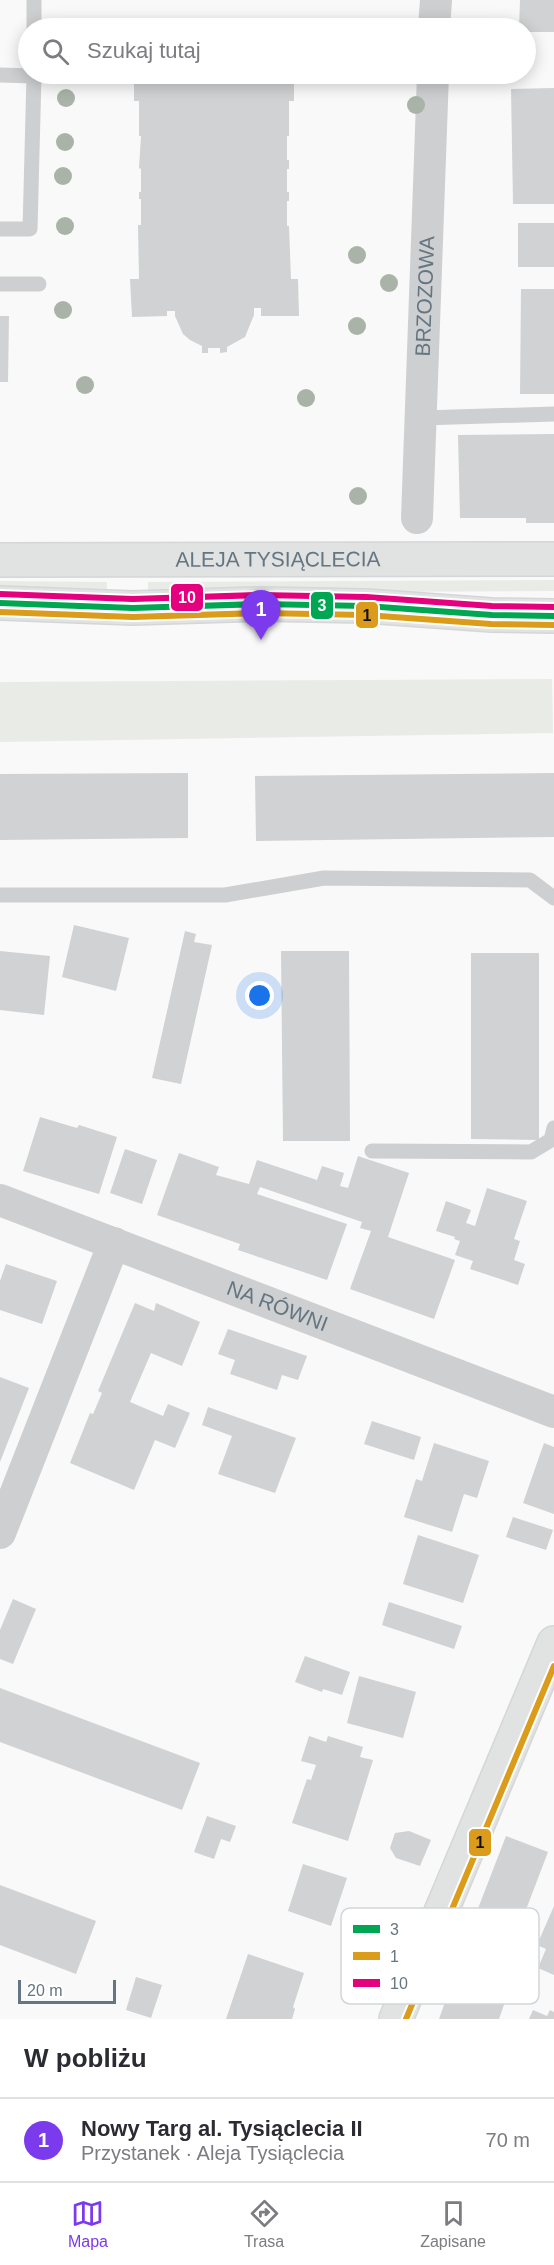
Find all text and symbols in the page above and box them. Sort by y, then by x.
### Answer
search box [18,18,536,84]
icon: search [39,35,72,68]
text: Szukaj tutaj [87,38,201,63]
street label: BRZOZOWA [411,235,438,357]
street label: ALEJA TYSIĄCLECIA [175,547,381,571]
line badge: 10 [170,583,204,612]
text: 10 [178,589,196,606]
pin: 1 [242,590,280,640]
line badge: 3 [310,591,334,620]
text: 3 [318,597,327,614]
line badge: 1 [355,601,379,629]
text: 1 [363,607,372,624]
your location [245,981,274,1010]
street label: NA RÓWNI [224,1276,331,1335]
line badge: 1 [468,1828,492,1857]
text: 1 [476,1834,485,1851]
legend [341,1908,539,2004]
text: 3 [390,1921,399,1938]
text: 1 [390,1948,399,1965]
text: 10 [390,1975,408,1992]
scale bar [18,1977,116,2004]
text: 20 m [27,1982,63,1999]
text: W pobliżu [24,2043,147,2073]
text: Nowy Targ al. Tysiąclecia II [81,2116,363,2141]
text: 1 [38,2129,49,2151]
text: 70 m [486,2129,530,2151]
text: Przystanek · Aleja Tysiąclecia [81,2142,344,2164]
tab: Mapa [68,2197,108,2251]
tab: Trasa [244,2197,284,2251]
tab: Zapisane [420,2197,486,2251]

